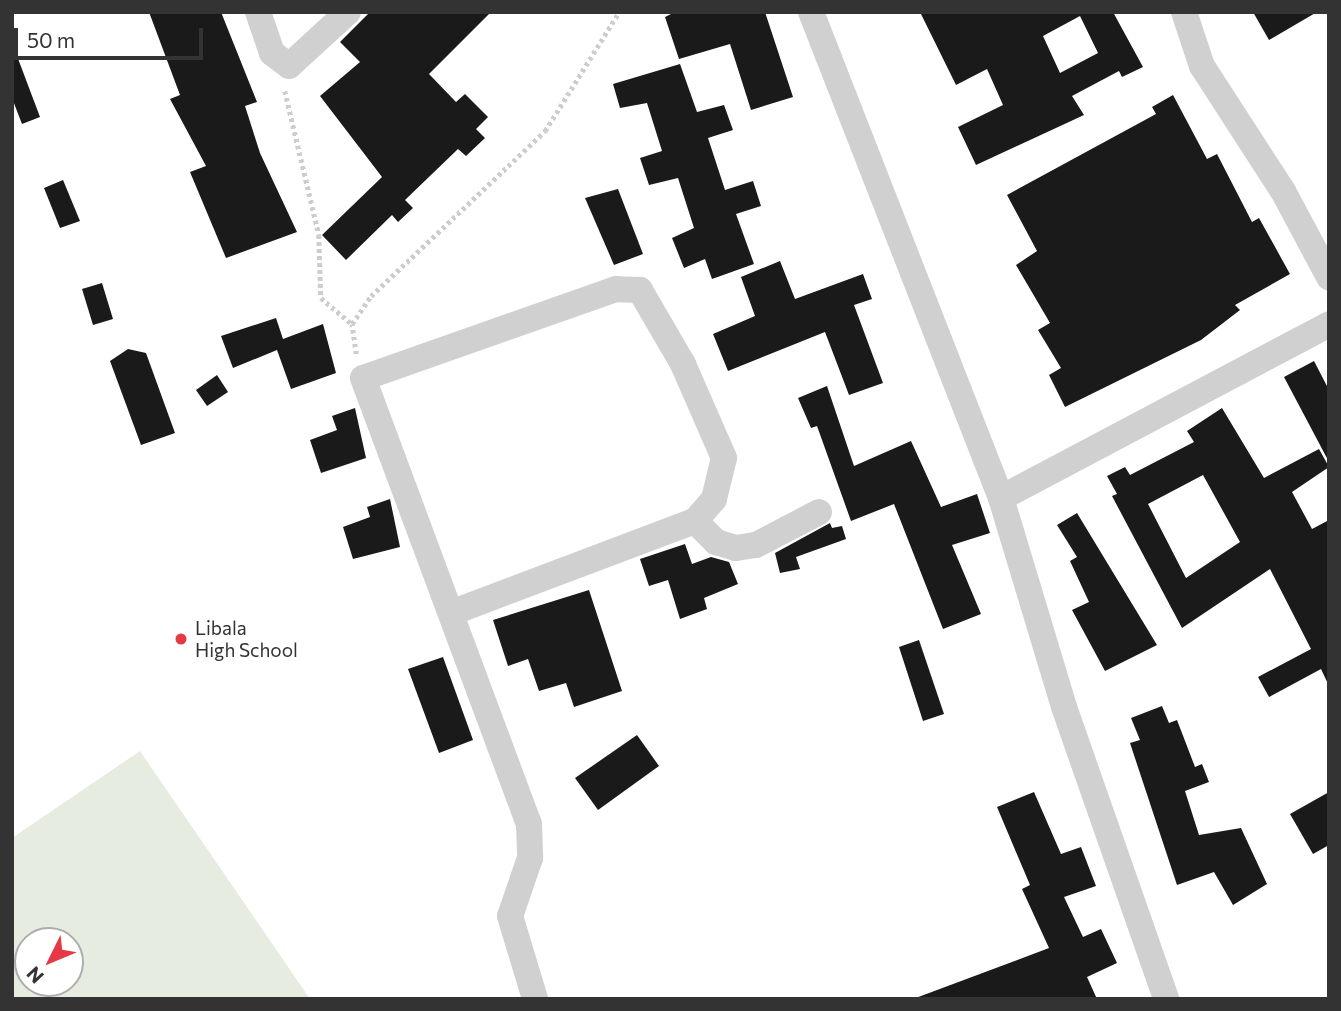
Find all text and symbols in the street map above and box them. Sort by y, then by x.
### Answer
scale bar [18,14,206,58]
text: 50 m [27,27,75,52]
place label: Libala High School [195,617,298,661]
marker: Libala High School [173,631,189,647]
north arrow [14,927,84,997]
text: N [21,962,48,988]

